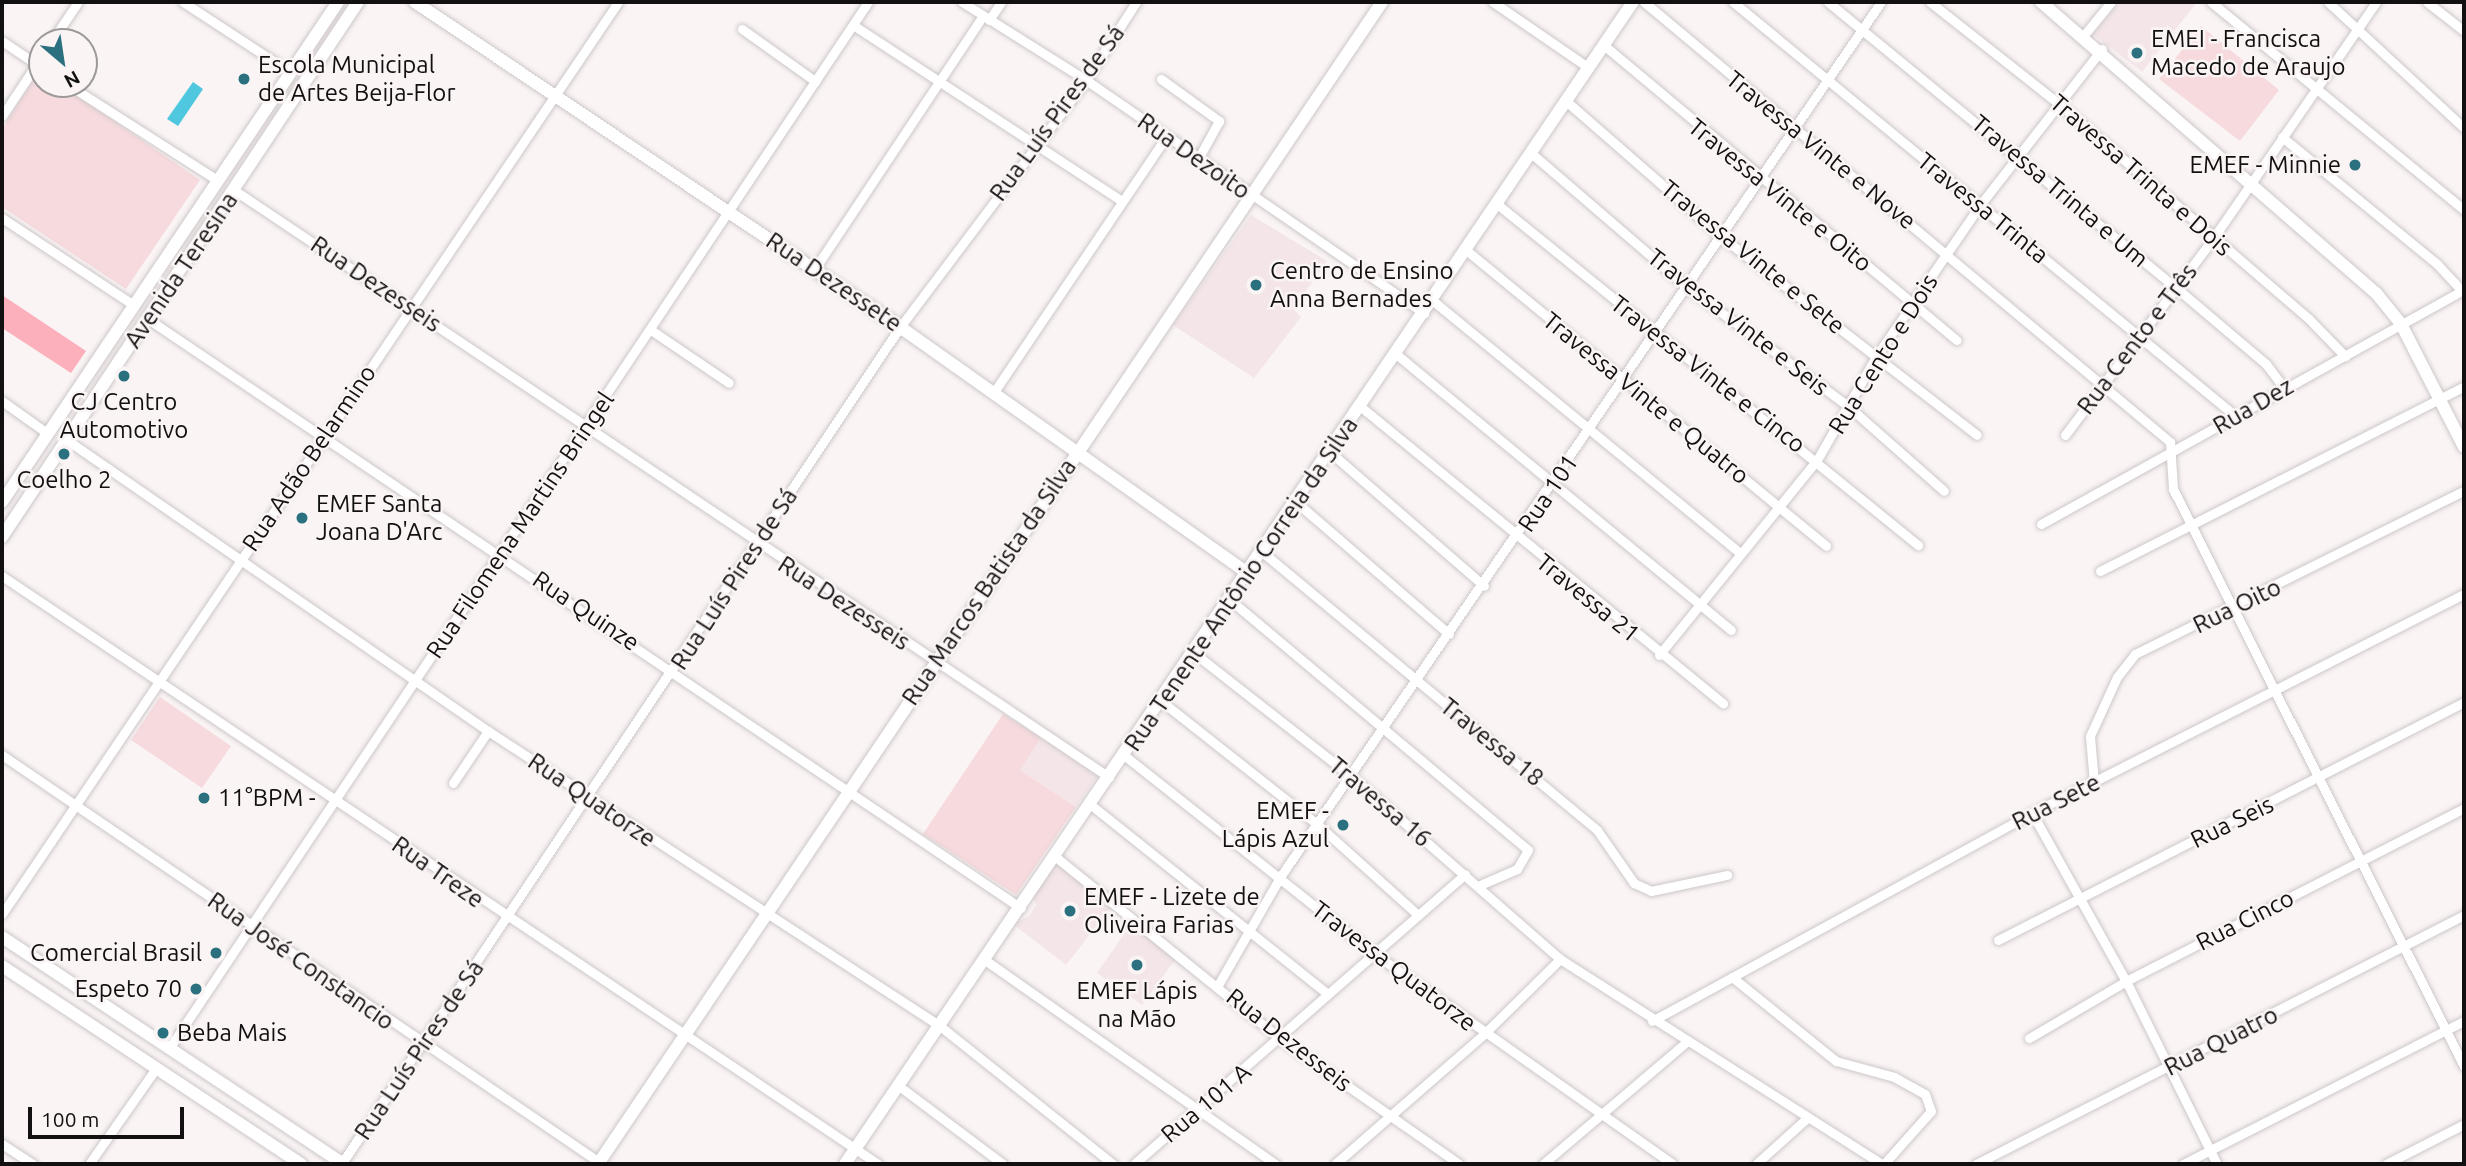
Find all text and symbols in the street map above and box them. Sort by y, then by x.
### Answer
street label: Rua Luís Pires de Sá [984,19,1130,207]
place label: EMEI - Francisca Macedo de Araujo [2151,25,2345,81]
north arrow [28,28,98,98]
marker: EMEI - Francisca Macedo de Araujo [2129,45,2145,61]
place label: Escola Municipal de Artes Beija-Flor [258,51,455,107]
street label: Travessa Vinte e Nove [1720,65,1922,235]
text: N [61,67,84,93]
marker: Escola Municipal de Artes Beija-Flor [236,71,252,87]
street label: Travessa Trinta e Dois [2044,88,2238,262]
street label: Rua Dezoito [1132,107,1256,205]
street label: Travessa Trinta e Um [1966,109,2154,273]
street label: Travessa Vinte e Oito [1682,112,1878,278]
street label: Travessa Trinta [1912,146,2054,270]
place label: EMEF - Minnie [2189,151,2341,179]
marker: EMEF - Minnie [2347,157,2363,173]
street label: Travessa Vinte e Sete [1655,174,1851,340]
street label: Avenida Teresina [118,187,244,353]
street label: Rua Dezessete [761,226,907,338]
street label: Rua Dezesseis [305,230,447,338]
street label: Travessa Vinte e Seis [1642,242,1834,402]
place label: Centro de Ensino Anna Bernades [1270,257,1454,313]
street label: Rua Cento e Três [2071,258,2203,420]
street label: Rua Cento e Dois [1822,269,1944,439]
marker: Centro de Ensino Anna Bernades [1248,277,1264,293]
street label: Travessa Vinte e Cinco [1605,289,1811,459]
street label: Travessa Vinte e Quatro [1537,306,1755,490]
street label: Rua Adão Belarmino [236,359,382,557]
marker: CJ Centro Automotivo [116,368,132,384]
street label: Rua Dez [2208,372,2298,440]
street label: Rua Filomena Martins Bringel [420,386,620,664]
place label: CJ Centro Automotivo [60,388,188,444]
street label: Rua Tenente Antônio Correia da Silva [1118,411,1364,757]
marker: Coelho 2 [56,446,72,462]
street label: Rua 101 [1512,449,1584,537]
street label: Rua Marcos Batista da Silva [896,453,1082,711]
place label: Coelho 2 [16,466,112,494]
street label: Rua Luís Pires de Sá [665,483,803,675]
place label: EMEF Santa Joana D'Arc [316,490,442,546]
marker: EMEF Santa Joana D'Arc [294,510,310,526]
street label: Travessa 21 [1531,548,1645,648]
street label: Rua Dezesseis [773,550,915,656]
street label: Rua Quinze [527,565,645,657]
street label: Rua Oito [2188,572,2286,640]
street label: Travessa 18 [1435,692,1549,792]
street label: Rua Quatorze [523,747,661,853]
street label: Travessa 16 [1323,751,1437,853]
street label: Rua Sete [2007,768,2105,836]
place label: 11°BPM - [218,784,316,812]
marker: 11°BPM - [196,790,212,806]
street label: Rua Seis [2186,790,2278,854]
place label: EMEF - Lápis Azul [1222,797,1329,853]
marker: EMEF - Lápis Azul [1335,817,1351,833]
street label: Rua Treze [387,830,489,914]
place label: EMEF - Lizete de Oliveira Farias [1084,883,1260,939]
street label: Rua Cinco [2191,883,2299,957]
street label: Rua José Constancio [202,886,400,1036]
street label: Travessa Quatorze [1306,895,1482,1037]
marker: EMEF - Lizete de Oliveira Farias [1062,903,1078,919]
place label: Comercial Brasil [30,939,202,967]
marker: Comercial Brasil [208,945,224,961]
street label: Rua Luís Pires de Sá [348,955,490,1145]
marker: EMEF Lápis na Mão [1129,957,1145,973]
place label: Espeto 70 [75,975,182,1003]
place label: EMEF Lápis na Mão [1077,977,1197,1033]
marker: Espeto 70 [188,981,204,997]
street label: Rua Dezesseis [1221,982,1357,1098]
street label: Rua Quatro [2159,1000,2283,1082]
place label: Beba Mais [177,1019,287,1047]
marker: Beba Mais [155,1025,171,1041]
street label: Rua 101 A [1155,1057,1257,1149]
scale bar [32,1092,187,1136]
text: 100 m [41,1107,99,1131]

